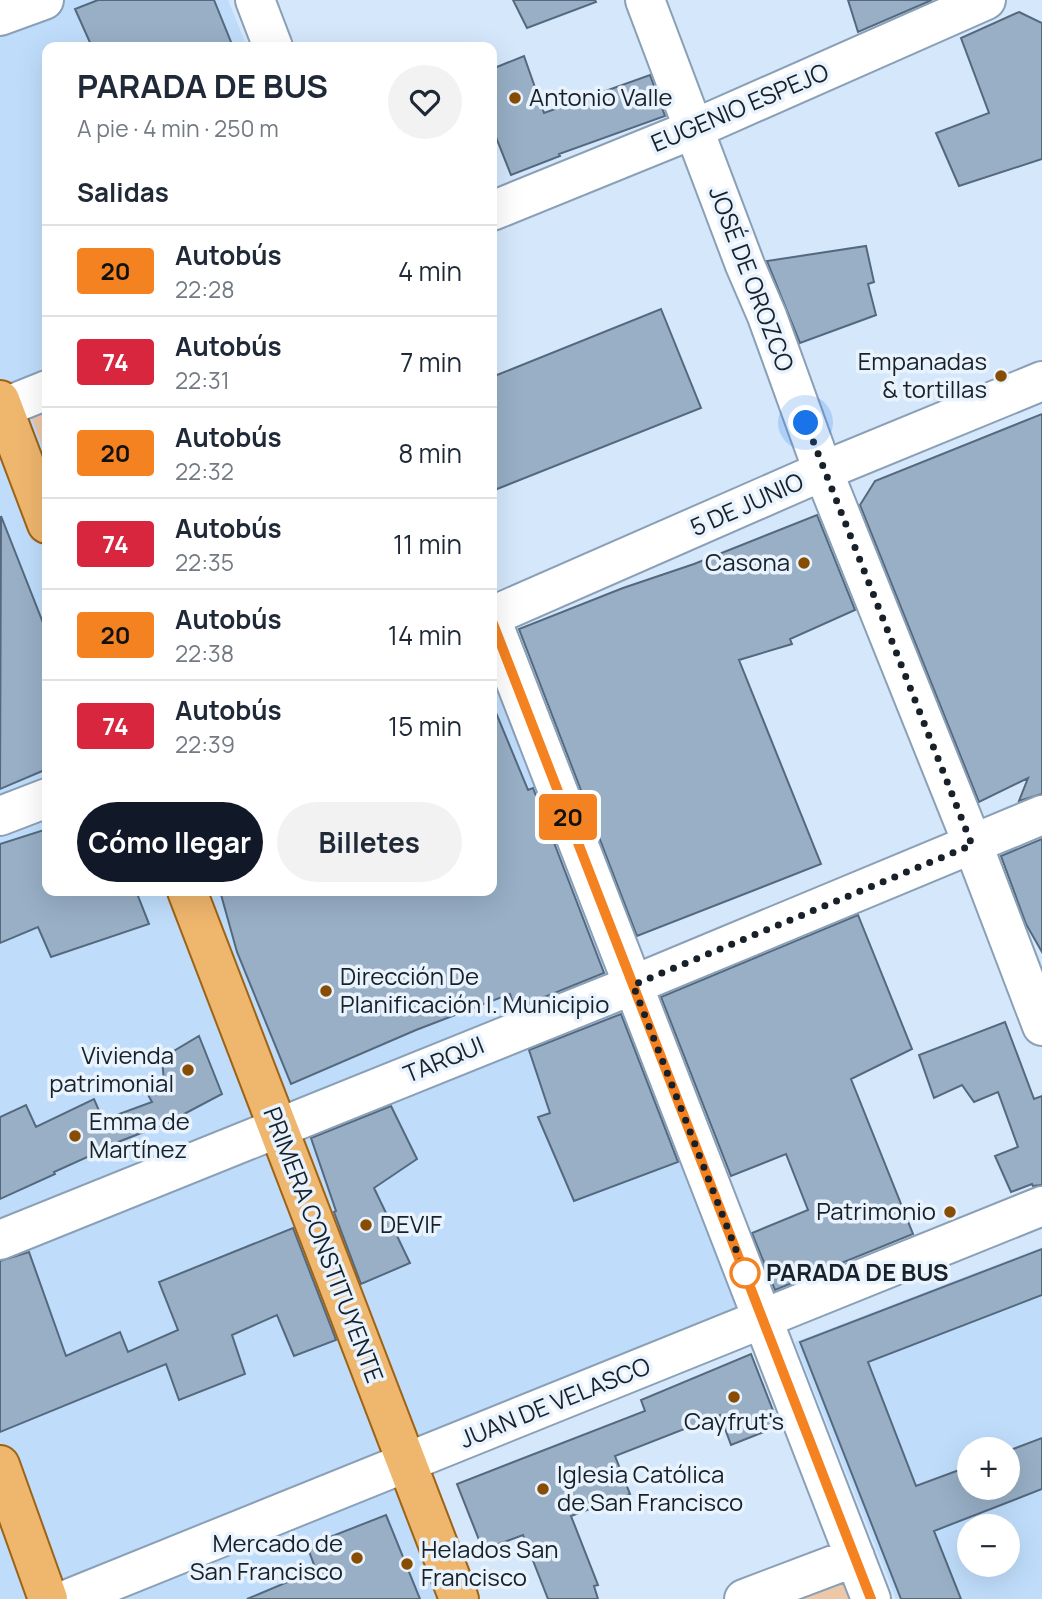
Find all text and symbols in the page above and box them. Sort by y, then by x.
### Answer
street label: EUGENIO ESPEJO [646,54,833,159]
text: PARADA DE BUS [77,63,328,108]
button: heart [388,65,462,139]
place label: Antonio Valle [529,80,673,113]
marker: Antonio Valle [507,90,523,106]
text: A pie · 4 min · 250 m [77,112,279,144]
text: Salidas [77,174,169,210]
street label: JOSÉ DE OROZCO [702,181,803,376]
text: Autobús [175,237,282,273]
text: 4 min [398,253,462,289]
text: 20 [100,254,131,287]
text: 22:28 [175,273,235,305]
text: Autobús [175,328,282,364]
text: 7 min [400,344,462,380]
place label: Empanadas & tortillas [858,344,987,405]
text: 74 [102,345,129,378]
text: 22:31 [175,364,230,396]
marker: Empanadas & tortillas [993,368,1009,384]
your location [788,405,823,440]
text: Autobús [175,419,282,455]
text: 8 min [398,435,462,471]
text: 20 [100,436,131,469]
text: 22:32 [175,455,234,487]
street label: 5 DE JUNIO [685,464,808,543]
text: Autobús [175,510,282,546]
text: 11 min [393,526,462,562]
text: 74 [102,527,129,560]
place label: Casona [705,545,790,578]
text: 22:35 [175,546,234,578]
marker: Casona [796,555,812,571]
text: Autobús [175,601,282,637]
text: 14 min [388,617,462,653]
text: 20 [100,618,131,651]
text: 22:38 [175,637,234,669]
text: Autobús [175,692,282,728]
text: 15 min [388,708,462,744]
text: 74 [102,709,129,742]
text: 22:39 [175,728,235,760]
line badge: 20 [536,794,600,840]
text: 20 [553,800,583,833]
button: Cómo llegar [77,802,263,882]
button: Billetes [277,802,462,882]
place label: Dirección De Planificación I. Municipio [340,959,609,1020]
marker: Dirección De Planificación I. Municipio [318,983,334,999]
street label: TARQUI [398,1028,489,1090]
place label: Vivienda patrimonial [49,1038,174,1099]
marker: Vivienda patrimonial [180,1062,196,1078]
street label: PRIMERA CONSTITUYENTE [257,1102,392,1387]
place label: Emma de Martínez [89,1104,190,1165]
marker: Emma de Martínez [67,1128,83,1144]
place label: Patrimonio [816,1194,936,1227]
marker: Patrimonio [942,1204,958,1220]
place label: DEVIF [380,1207,442,1240]
marker: DEVIF [358,1217,374,1233]
place label: PARADA DE BUS [766,1255,949,1288]
marker: PARADA DE BUS [730,1258,760,1288]
street label: JUAN DE VELASCO [454,1348,655,1455]
marker: Cayfrut's [726,1389,742,1405]
place label: Cayfrut's [684,1404,784,1437]
map controls [957,1437,1020,1577]
button: + [957,1437,1020,1500]
place label: Iglesia Católica de San Francisco [557,1457,743,1518]
marker: Iglesia Católica de San Francisco [535,1481,551,1497]
button: − [957,1514,1020,1577]
place label: Mercado de San Francisco [190,1526,343,1587]
place label: Helados San Francisco [421,1532,558,1593]
marker: Mercado de San Francisco [349,1550,365,1566]
marker: Helados San Francisco [399,1556,415,1572]

